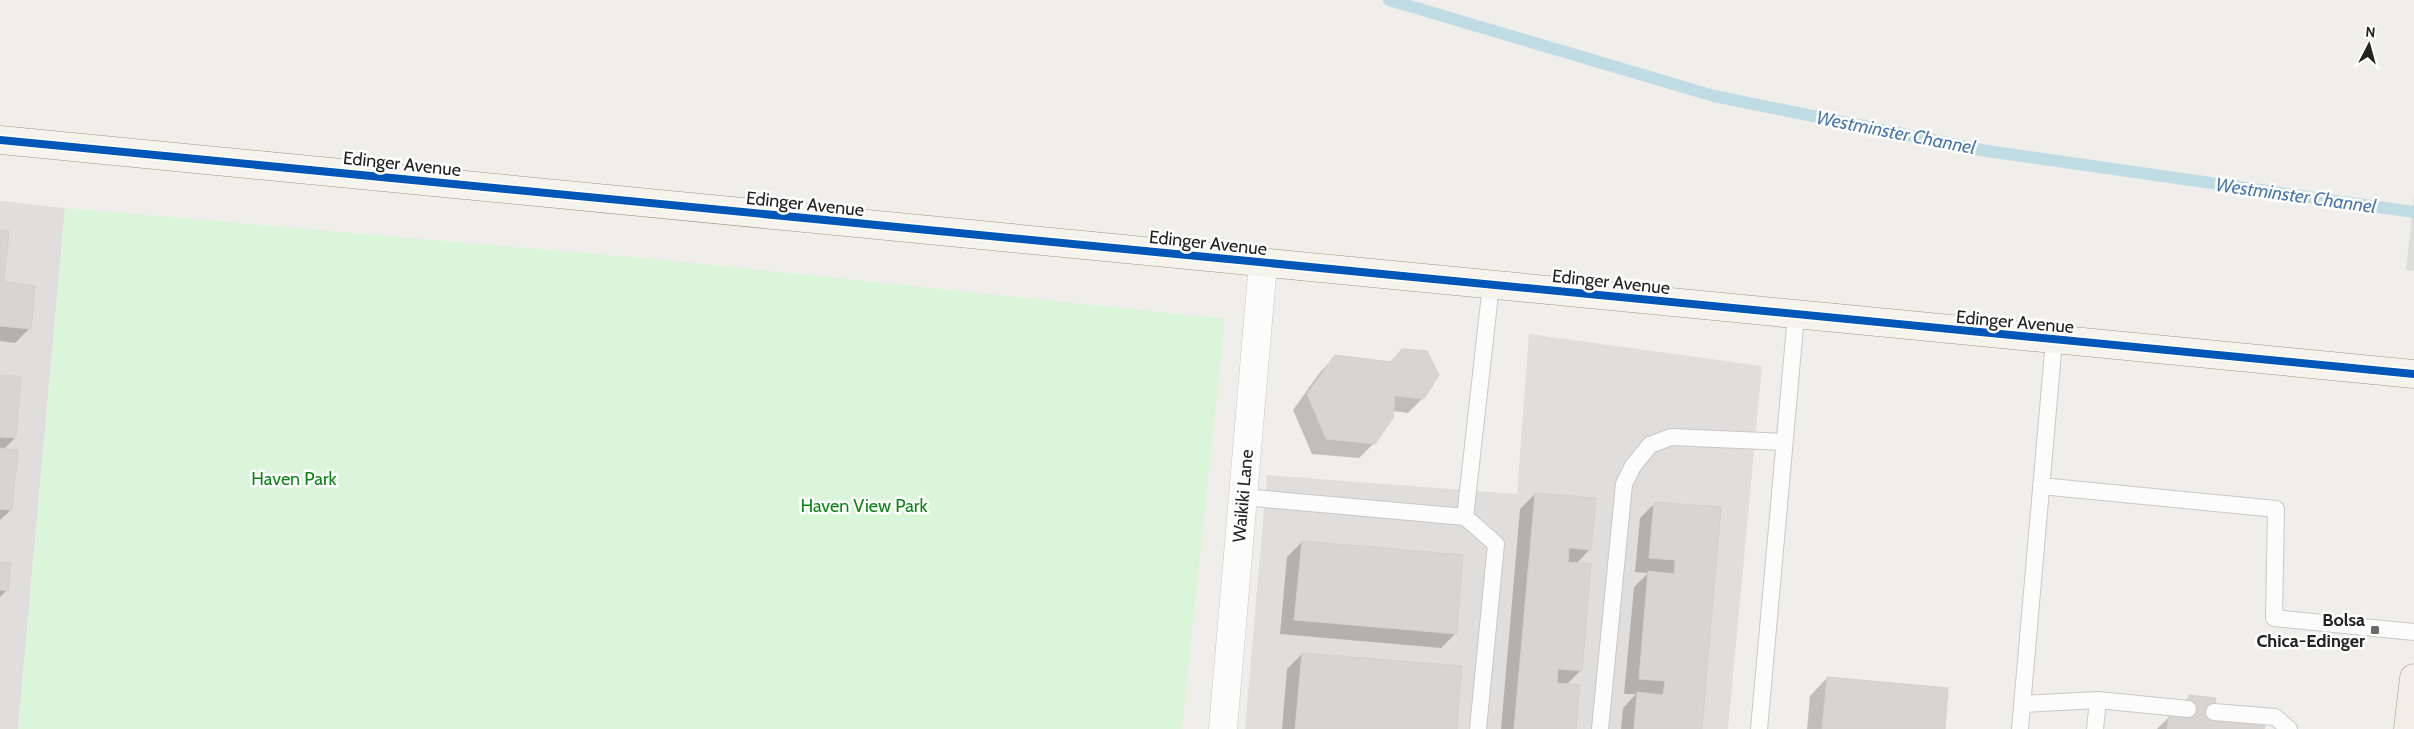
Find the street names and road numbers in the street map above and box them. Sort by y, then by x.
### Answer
street label: Edinger Avenue [342,147,462,181]
street label: Edinger Avenue [745,187,865,221]
street label: Edinger Avenue [1148,226,1268,260]
street label: Edinger Avenue [1551,265,1671,299]
street label: Edinger Avenue [1955,306,2075,338]
street label: Waikiki Lane [1228,448,1258,544]

